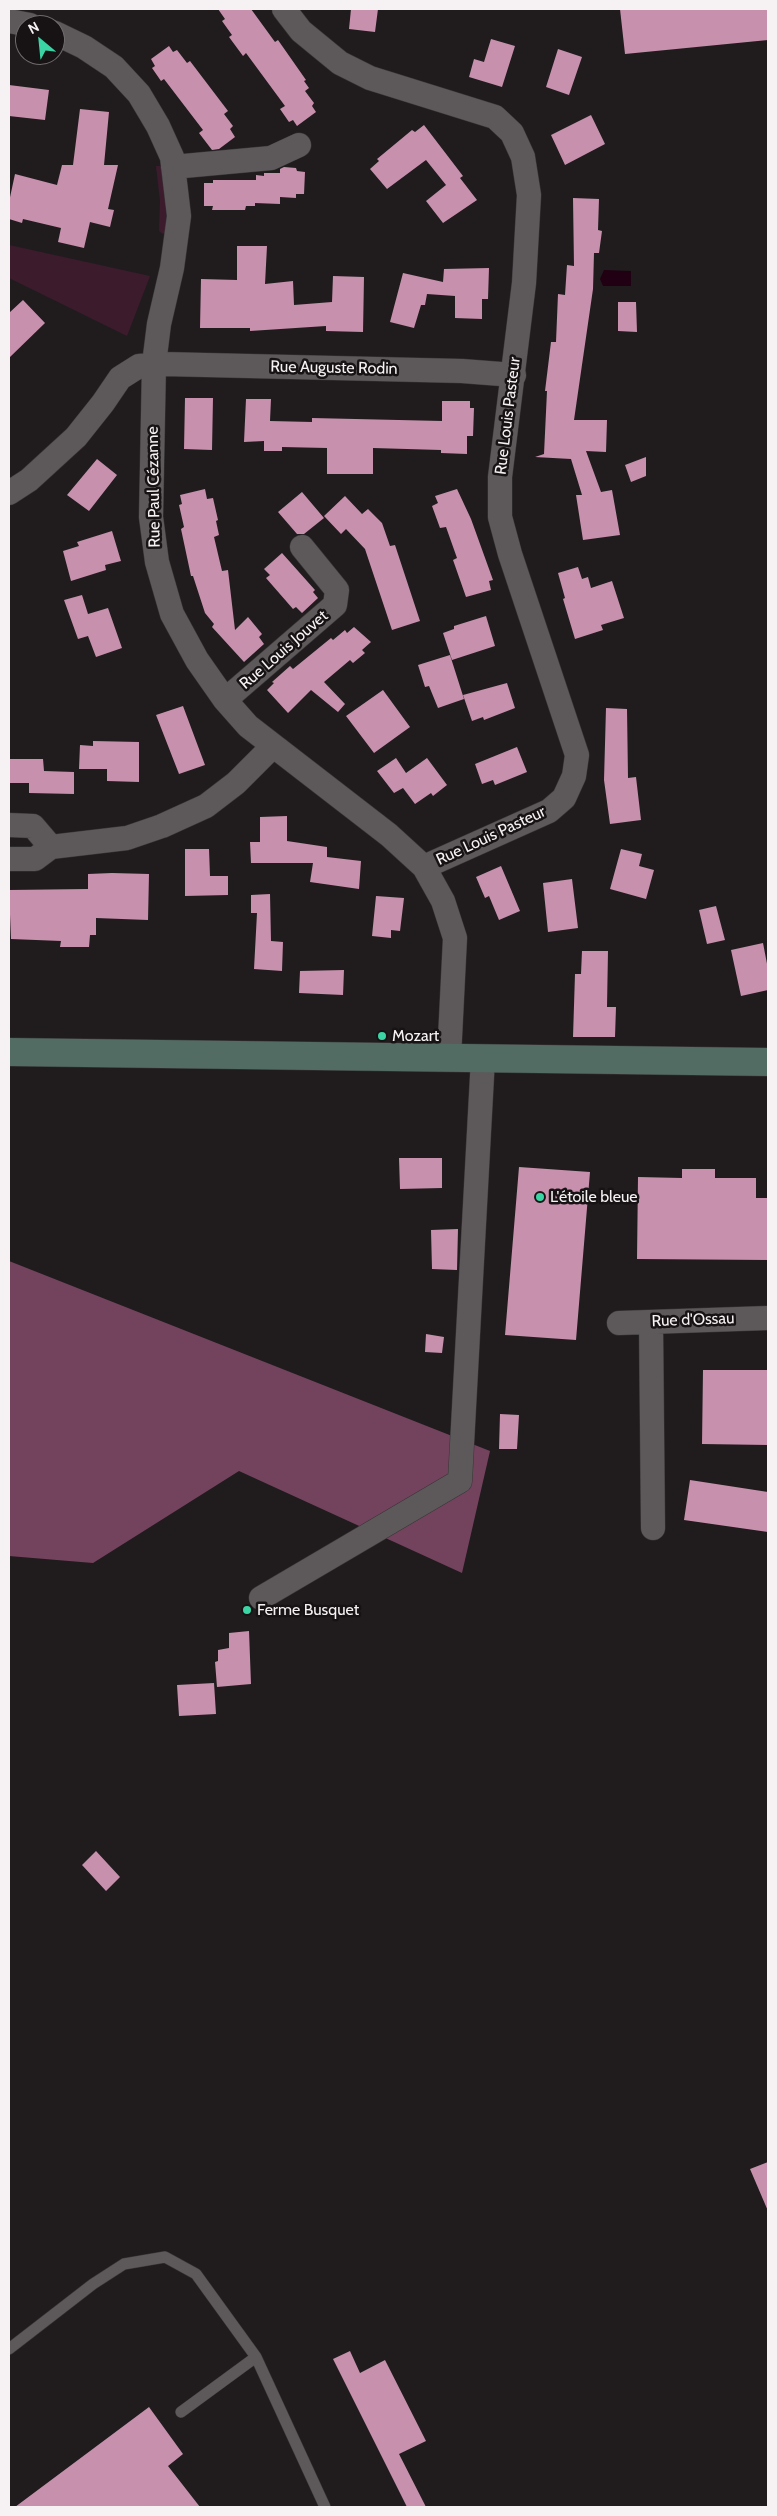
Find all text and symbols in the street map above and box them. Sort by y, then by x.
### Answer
north arrow [15,15,65,65]
text: N [25,17,42,38]
street label: Rue Louis Pasteur [491,356,525,476]
street label: Rue Auguste Rodin [270,357,398,379]
street label: Rue Paul Cézanne [143,426,165,548]
street label: Rue Louis Jouvet [236,606,332,694]
street label: Rue Louis Pasteur [433,802,549,870]
place label: Mozart [392,1026,439,1046]
marker: Mozart [376,1030,388,1042]
place label: L'étoile bleue [550,1187,638,1207]
marker: L'étoile bleue [534,1191,546,1203]
street label: Rue d'Ossau [651,1309,735,1331]
place label: Ferme Busquet [257,1600,359,1620]
marker: Ferme Busquet [241,1604,253,1616]

